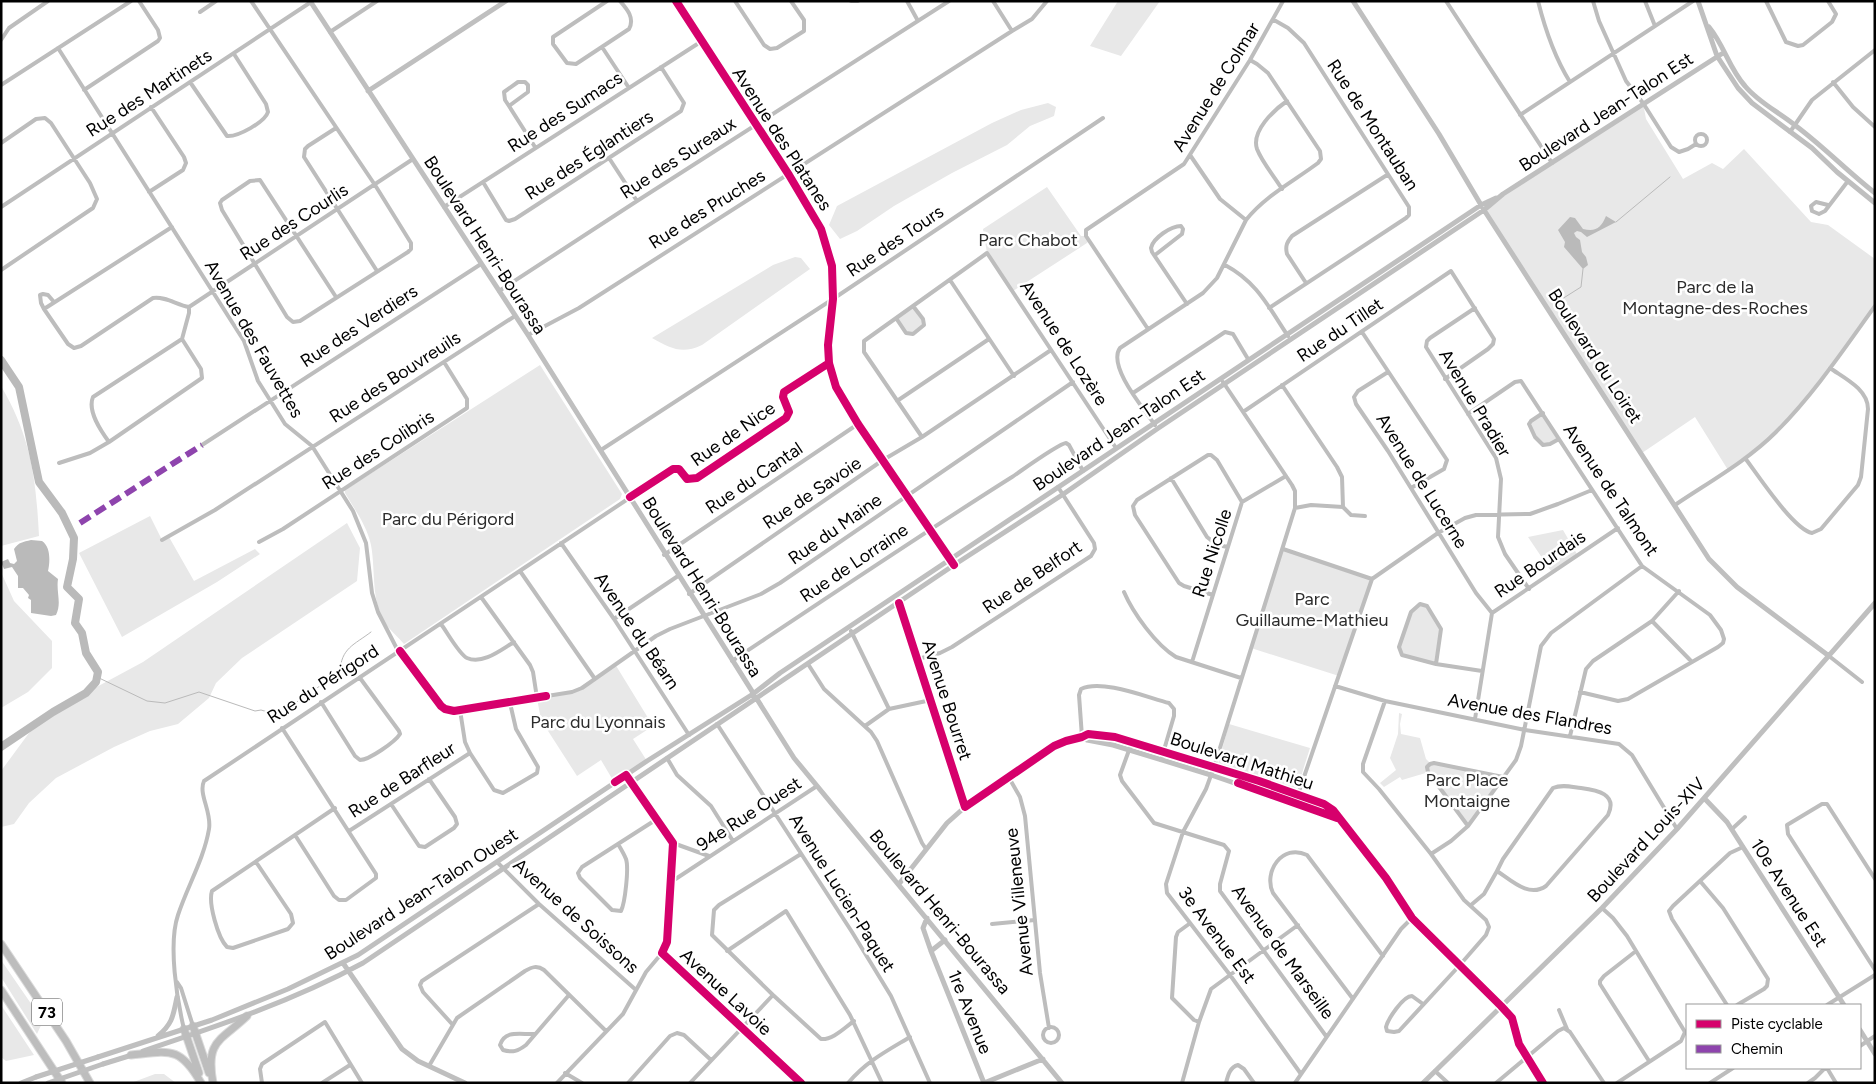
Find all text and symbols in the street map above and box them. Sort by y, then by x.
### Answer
street label: Avenue de Colmar [1167,18,1265,156]
street label: Rue des Martinets [82,44,216,142]
street label: Boulevard Jean-Talon Est [1515,47,1697,177]
street label: Rue de Montauban [1322,55,1424,195]
street label: Avenue des Platanes [727,63,837,215]
street label: Rue des Sumacs [503,67,627,157]
street label: Rue des Églantiers [521,105,657,205]
street label: Rue des Sureaux [616,112,740,204]
street label: Boulevard Henri-Bourassa [419,152,551,338]
street label: Rue des Pruches [645,164,769,254]
street label: Rue des Courlis [236,179,352,265]
street label: Rue des Tours [842,200,948,282]
park label: Parc Chabot [978,229,1078,251]
street label: Avenue des Fauvettes [200,256,308,422]
street label: Avenue de Lozère [1015,276,1113,410]
park label: Parc de la Montagne-des-Roches [1622,276,1808,319]
street label: Rue des Verdiers [296,280,422,372]
street label: Boulevard du Loiret [1543,285,1647,428]
street label: Rue du Tillet [1293,293,1387,367]
street label: Rue des Bouvreuils [325,326,465,428]
street label: Avenue Pradier [1434,345,1516,461]
street label: Boulevard Jean-Talon Est [1029,364,1209,496]
street label: Rue de Nice [687,397,780,471]
street label: Rue des Colibris [318,405,438,495]
street label: Avenue de Lucerne [1372,409,1473,553]
street label: Avenue de Talmont [1559,420,1663,560]
street label: Rue du Cantal [701,437,807,519]
street label: Rue de Savoie [759,452,866,534]
street label: Rue du Maine [784,489,886,569]
street label: Boulevard Henri-Bourassa [637,493,767,681]
street label: Rue Nicolle [1187,506,1237,600]
park label: Parc du Périgord [382,508,514,530]
street label: Rue de Lorraine [796,519,912,607]
street label: Rue Bourdais [1490,525,1590,603]
street label: Rue de Belfort [978,536,1086,618]
street label: Avenue du Béarn [590,568,684,694]
park label: Parc Guillaume-Mathieu [1236,588,1389,631]
street label: Avenue Bourret [917,637,977,763]
street label: Rue du Périgord [263,640,383,728]
street label: Avenue des Flandres [1446,689,1614,739]
park label: Parc du Lyonnais [530,711,666,733]
street label: Boulevard Mathieu [1167,727,1317,795]
street label: Rue de Barfleur [344,737,460,823]
park label: Parc Place Montaigne [1424,769,1510,812]
street label: 94e Rue Ouest [693,772,806,856]
street label: Boulevard Louis-XIV [1582,773,1710,907]
street label: Avenue Lucien-Paquet [784,810,900,976]
street label: Boulevard Jean-Talon Ouest [320,823,522,965]
street label: Boulevard Henri-Bourassa [865,825,1015,999]
street label: Avenue Villeneuve [1000,827,1038,977]
street label: 10e Avenue Est [1746,835,1832,951]
street label: Avenue de Soissons [509,854,643,978]
street label: Avenue de Marseille [1227,880,1339,1024]
street label: 3e Avenue Est [1174,882,1261,988]
street label: Avenue Lavoie [676,944,777,1040]
street label: 1re Avenue [943,967,997,1057]
road number: 73 [32,999,62,1026]
legend [1686,1004,1861,1069]
text: Piste cyclable [1731,1015,1823,1033]
text: Chemin [1731,1040,1783,1058]

